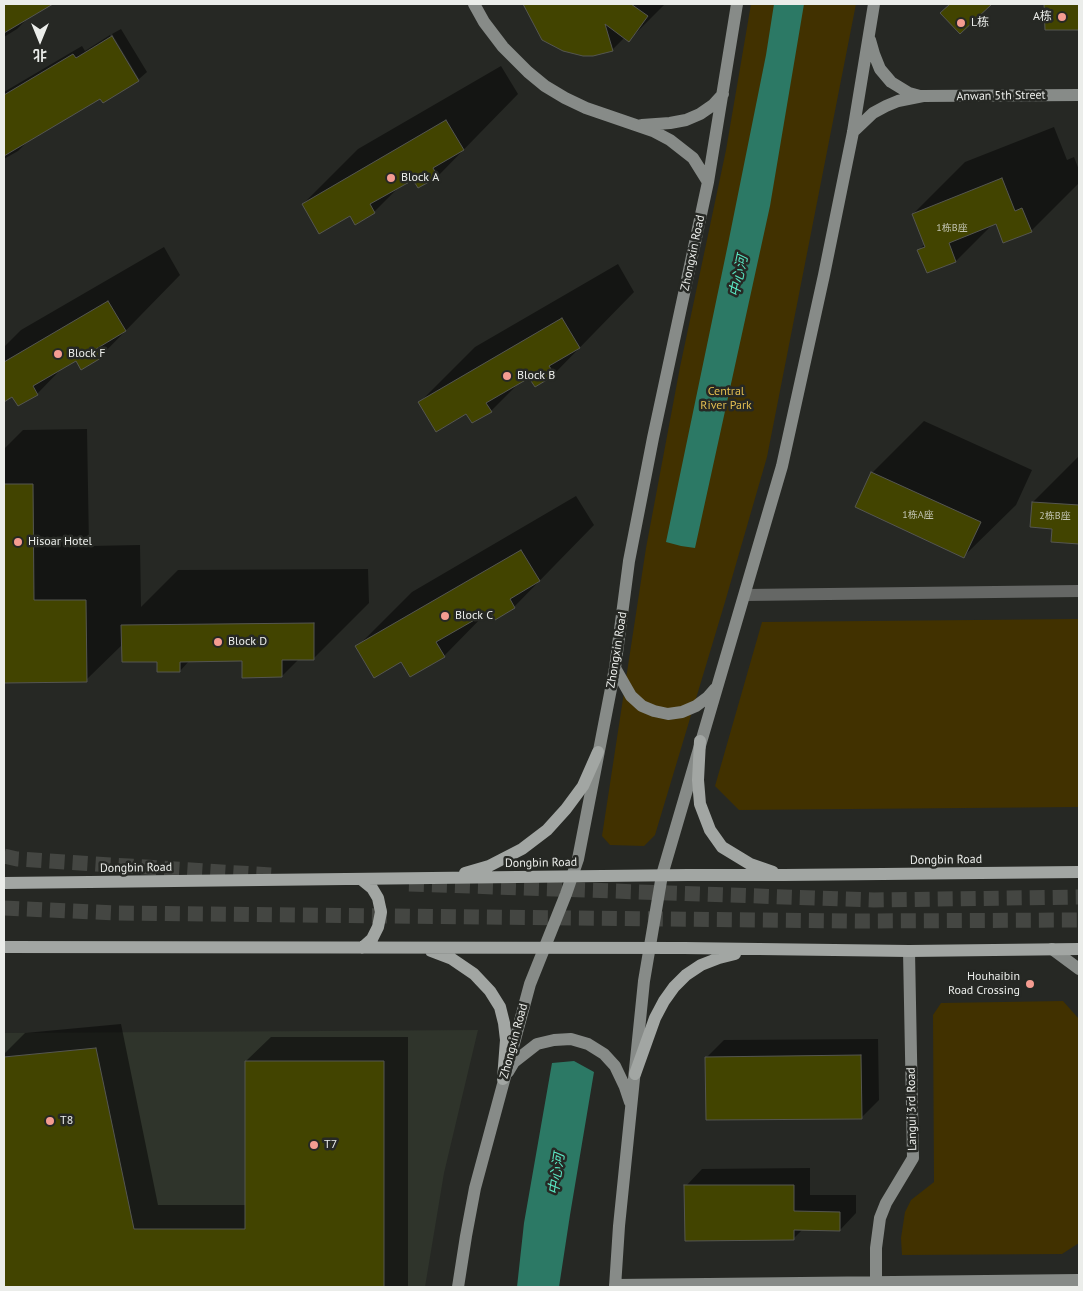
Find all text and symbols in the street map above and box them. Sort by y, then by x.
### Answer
place label: A栋 [1033,10,1052,24]
marker: A栋 [1056,11,1068,23]
north arrow [15,15,65,65]
place label: L栋 [971,16,989,30]
marker: L栋 [955,17,967,29]
text: 北 [33,46,47,64]
street label: Anwan 5th Street [956,88,1046,104]
place label: Block A [401,171,439,185]
marker: Block A [385,172,397,184]
street label: Zhongxin Road [678,214,708,292]
house number: 1栋B座 [936,222,968,234]
water label: 中心河 [726,254,752,298]
place label: Block F [68,347,106,361]
marker: Block F [52,348,64,360]
place label: Block B [517,369,555,383]
marker: Block B [501,370,513,382]
park label: Central River Park [700,385,752,413]
house number: 1栋A座 [902,509,934,521]
house number: 2栋B座 [1039,510,1071,522]
place label: Hisoar Hotel [28,535,92,549]
marker: Hisoar Hotel [12,536,24,548]
place label: Block C [455,609,493,623]
marker: Block C [439,610,451,622]
street label: Zhongxin Road [604,611,630,689]
place label: Block D [228,635,267,649]
marker: Block D [212,636,224,648]
street label: Dongbin Road [910,852,982,868]
street label: Dongbin Road [505,855,577,871]
street label: Dongbin Road [100,860,172,876]
place label: Houhaibin Road Crossing [948,970,1020,998]
marker: Houhaibin Road Crossing [1024,978,1036,990]
street label: Zhongxin Road [497,1002,531,1080]
street label: Langui 3rd Road [904,1067,920,1151]
place label: T8 [60,1114,73,1128]
marker: T8 [44,1115,56,1127]
place label: T7 [324,1138,337,1152]
marker: T7 [308,1139,320,1151]
water label: 中心河 [545,1152,569,1196]

